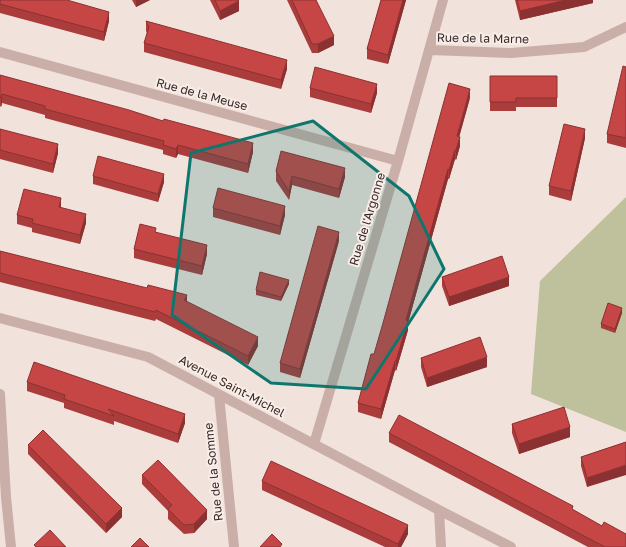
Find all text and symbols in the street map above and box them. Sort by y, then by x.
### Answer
street label: Rue de la Marne [437,30,529,46]
street label: Rue de la Meuse [155,75,249,113]
street label: Rue de l'Argonne [346,171,388,267]
street label: Avenue Saint-Michel [177,352,288,420]
street label: Rue de la Somme [200,422,226,522]

